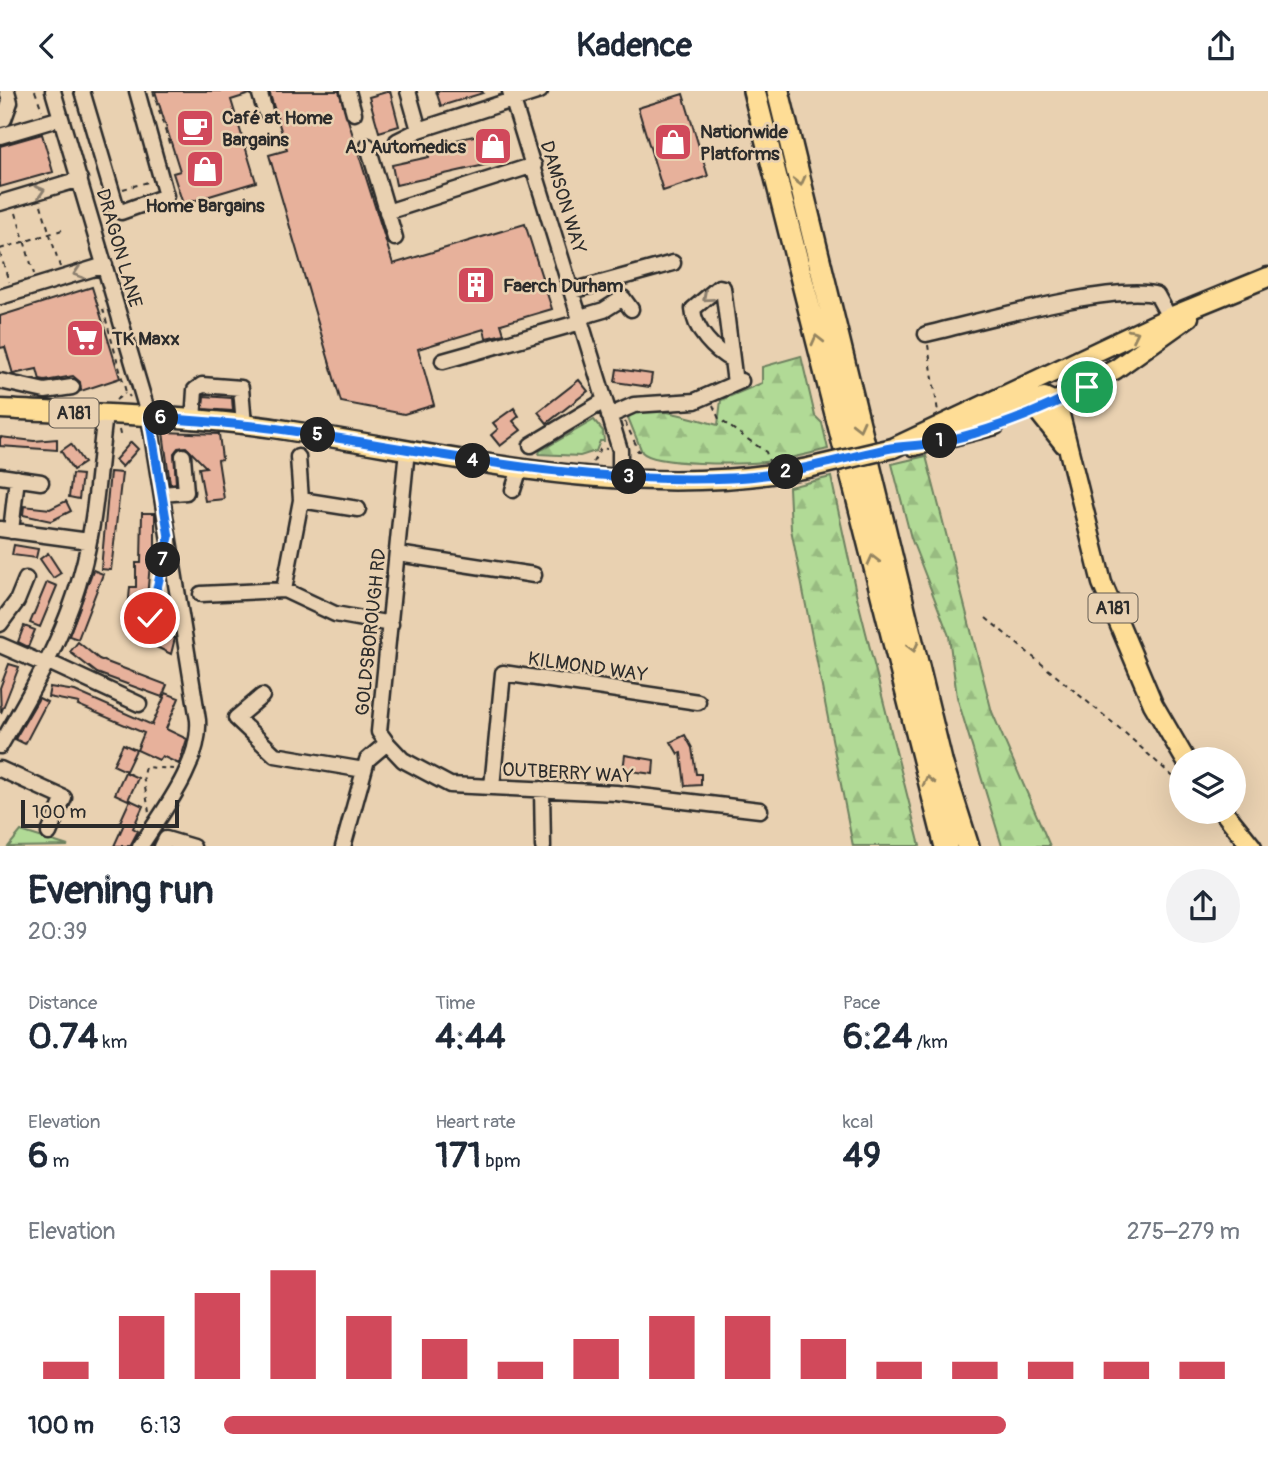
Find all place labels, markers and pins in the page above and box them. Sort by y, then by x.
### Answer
place label: Café at Home Bargains [222,106,333,152]
cafe icon: Café at Home Bargains [174,107,216,149]
place label: Nationwide Platforms [700,120,789,166]
shop icon: Nationwide Platforms [652,121,694,163]
shop icon: AJ Automedics [472,125,514,167]
place label: AJ Automedics [345,135,466,159]
shop icon: Home Bargains [184,148,226,190]
place label: Home Bargains [146,194,265,218]
building icon: Faerch Durham [455,264,497,306]
place label: Faerch Durham [503,274,624,298]
supermarket icon: TK Maxx [64,317,106,359]
place label: TK Maxx [111,327,180,351]
pin [1057,357,1117,417]
pin: 6 [144,401,178,435]
pin: 5 [300,417,336,453]
pin: 1 [922,423,958,459]
pin: 4 [456,443,490,479]
pin: 2 [768,455,804,489]
pin: 3 [612,459,646,495]
pin: 7 [146,543,180,577]
pin [120,588,180,648]

